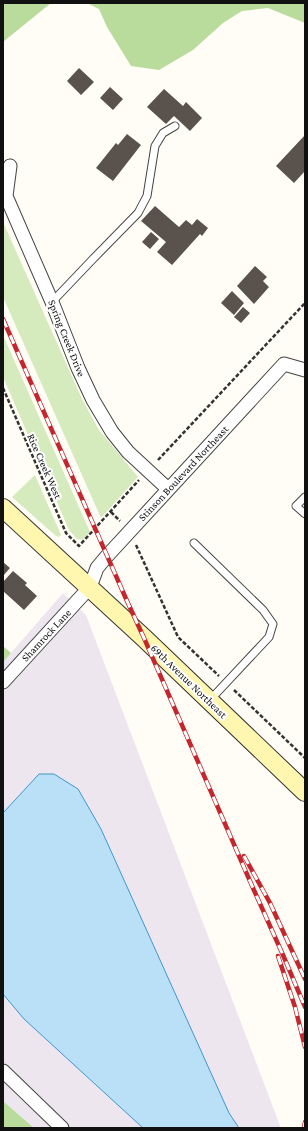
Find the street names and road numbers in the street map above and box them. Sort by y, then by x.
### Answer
street label: Spring Creek Drive [45,298,88,379]
street label: Stinson Boulevard Northeast [136,423,231,523]
street label: Rice Creek West [25,432,65,501]
street label: Shamrock Lane [19,606,73,664]
street label: 69th Avenue Northeast [149,642,230,721]

